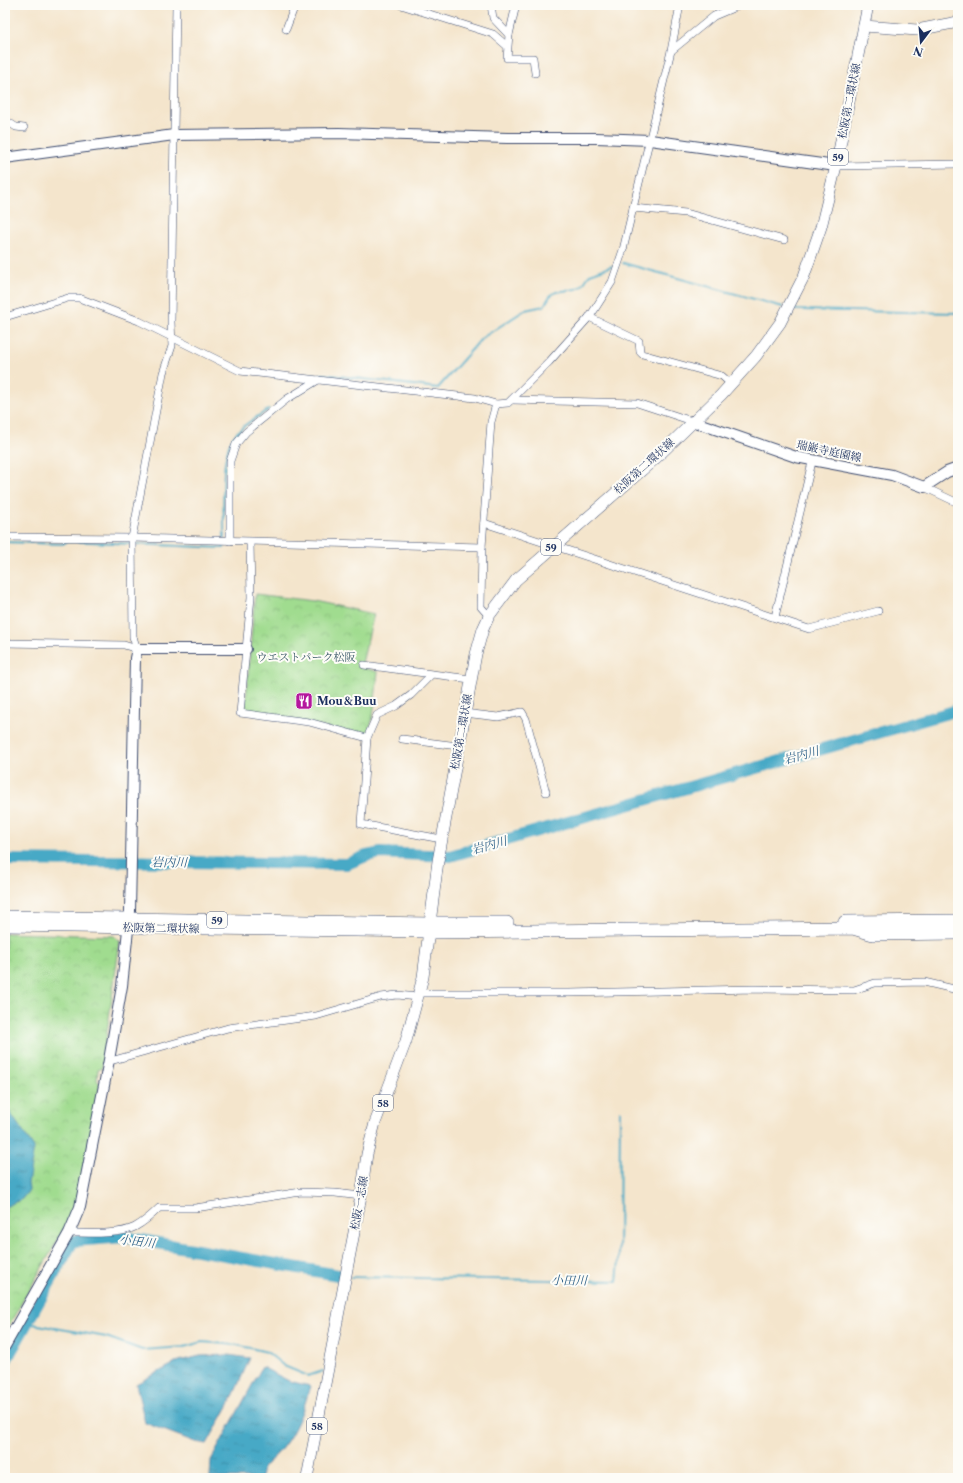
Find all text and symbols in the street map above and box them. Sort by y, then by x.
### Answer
north arrow [901,22,941,62]
text: N [911,43,925,60]
street label: 松阪第二環状線 [835,62,863,140]
road number: 59 [828,149,848,165]
street label: 松阪第二環状線 [611,435,677,497]
street label: 瑞巌寺庭園線 [795,437,863,465]
road number: 59 [541,539,561,555]
park label: ウエストパーク松阪 [257,650,355,664]
restaurant icon: Mou＆Buu [294,691,314,711]
street label: 松阪第二環状線 [447,693,475,771]
place label: Mou＆Buu [317,694,377,708]
water label: 岩内川 [782,742,822,767]
water label: 岩内川 [470,832,510,857]
water label: 岩内川 [151,854,189,870]
road number: 59 [207,912,227,928]
street label: 松阪第二環状線 [122,920,200,936]
road number: 58 [373,1095,393,1111]
street label: 松阪一志線 [347,1175,371,1231]
water label: 小田川 [118,1231,158,1251]
water label: 小田川 [551,1272,589,1288]
road number: 58 [307,1418,327,1434]

